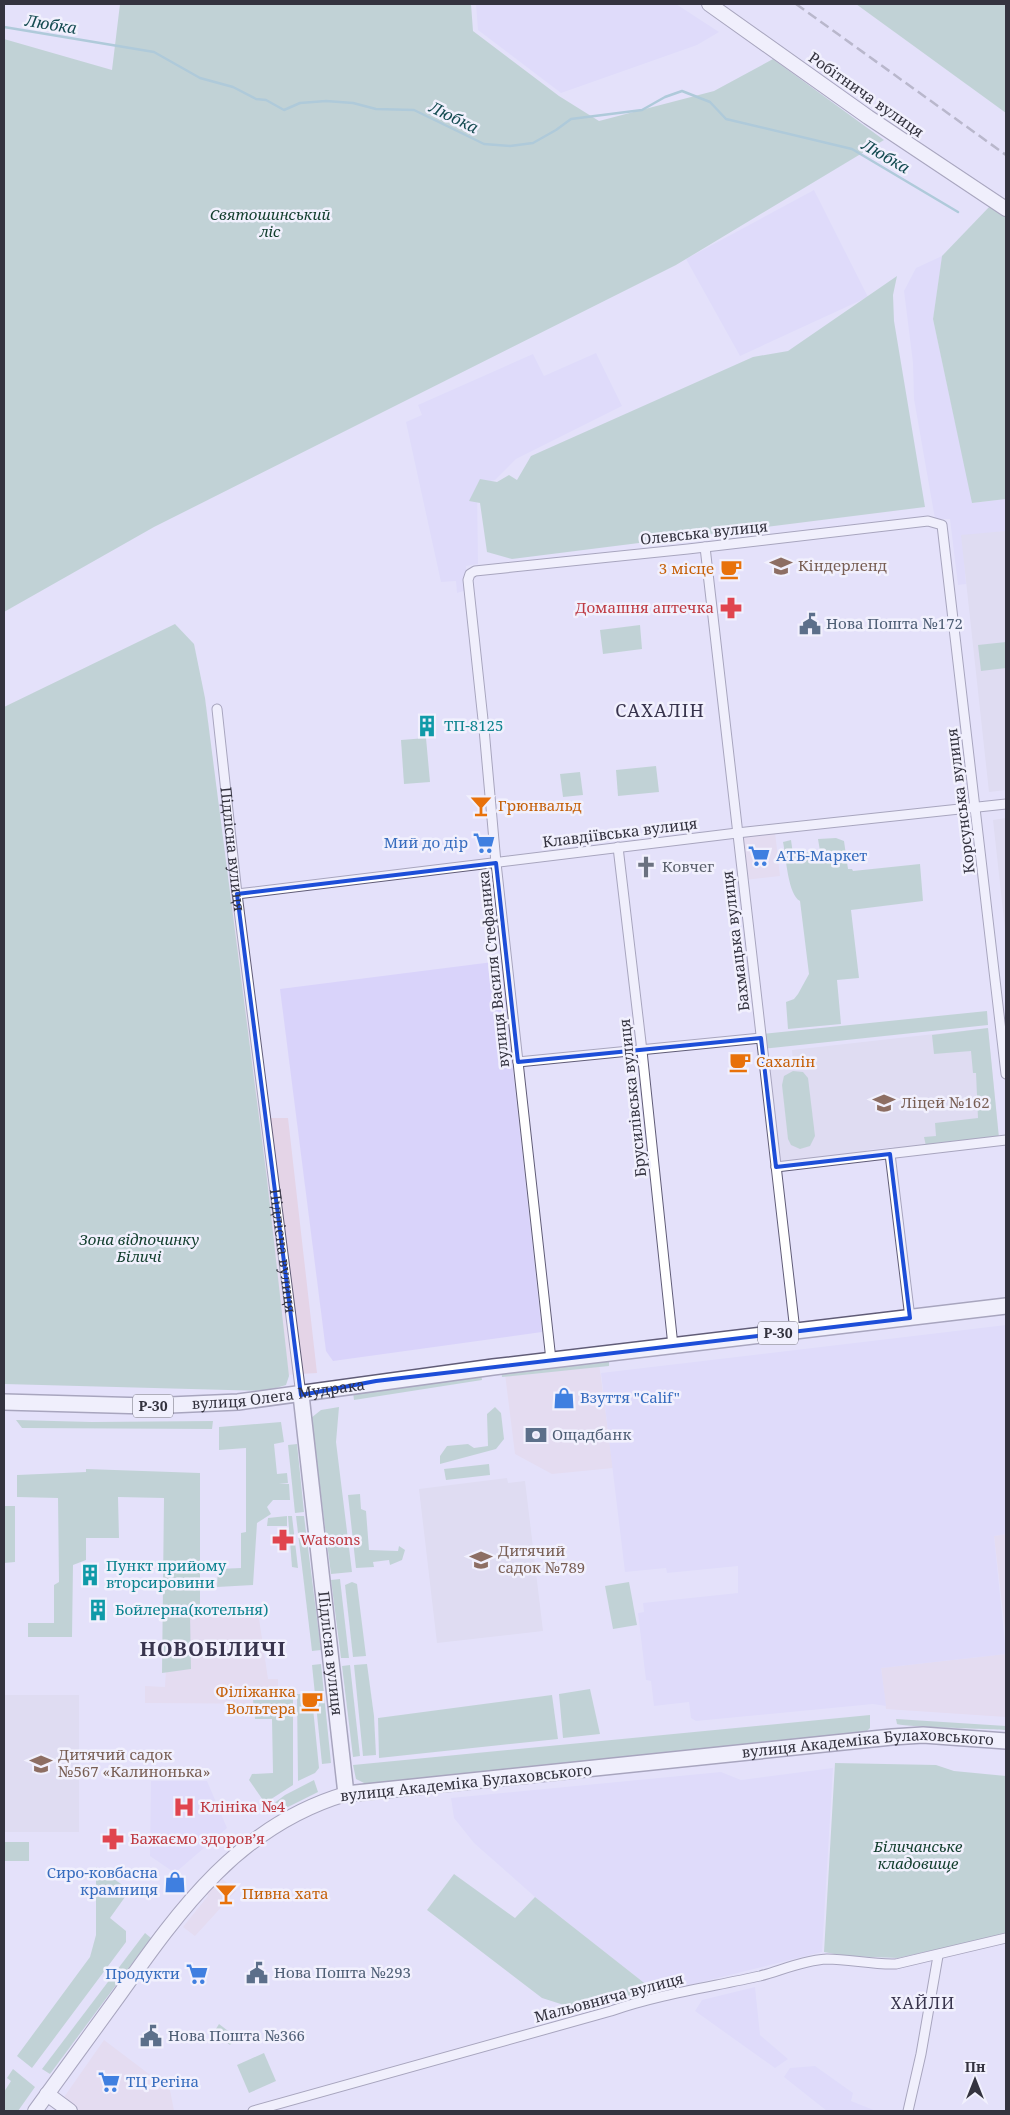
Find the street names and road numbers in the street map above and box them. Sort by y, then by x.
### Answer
street label: Робітнича вулиця [805,47,928,141]
street label: Олевська вулиця [639,515,769,549]
street label: Корсунська вулиця [941,727,979,875]
street label: Підлісна вулиця [216,786,250,913]
street label: Клавдіївська вулиця [541,813,698,851]
street label: вулиця Василя Стефаника [473,869,513,1069]
street label: Бахмацька вулиця [716,870,754,1013]
street label: Брусилівська вулиця [614,1018,650,1178]
street label: Підлісна вулиця [266,1188,301,1314]
road number: Р-30 [758,1322,798,1345]
street label: вулиця Олега Мудрака [191,1374,366,1413]
road number: Р-30 [133,1394,173,1418]
street label: Підлісна вулиця [314,1590,348,1717]
street label: вулиця Академіка Булаховського [741,1724,995,1762]
street label: вулиця Академіка Булаховського [339,1759,593,1805]
street label: Мальовнича вулиця [532,1967,686,2027]

